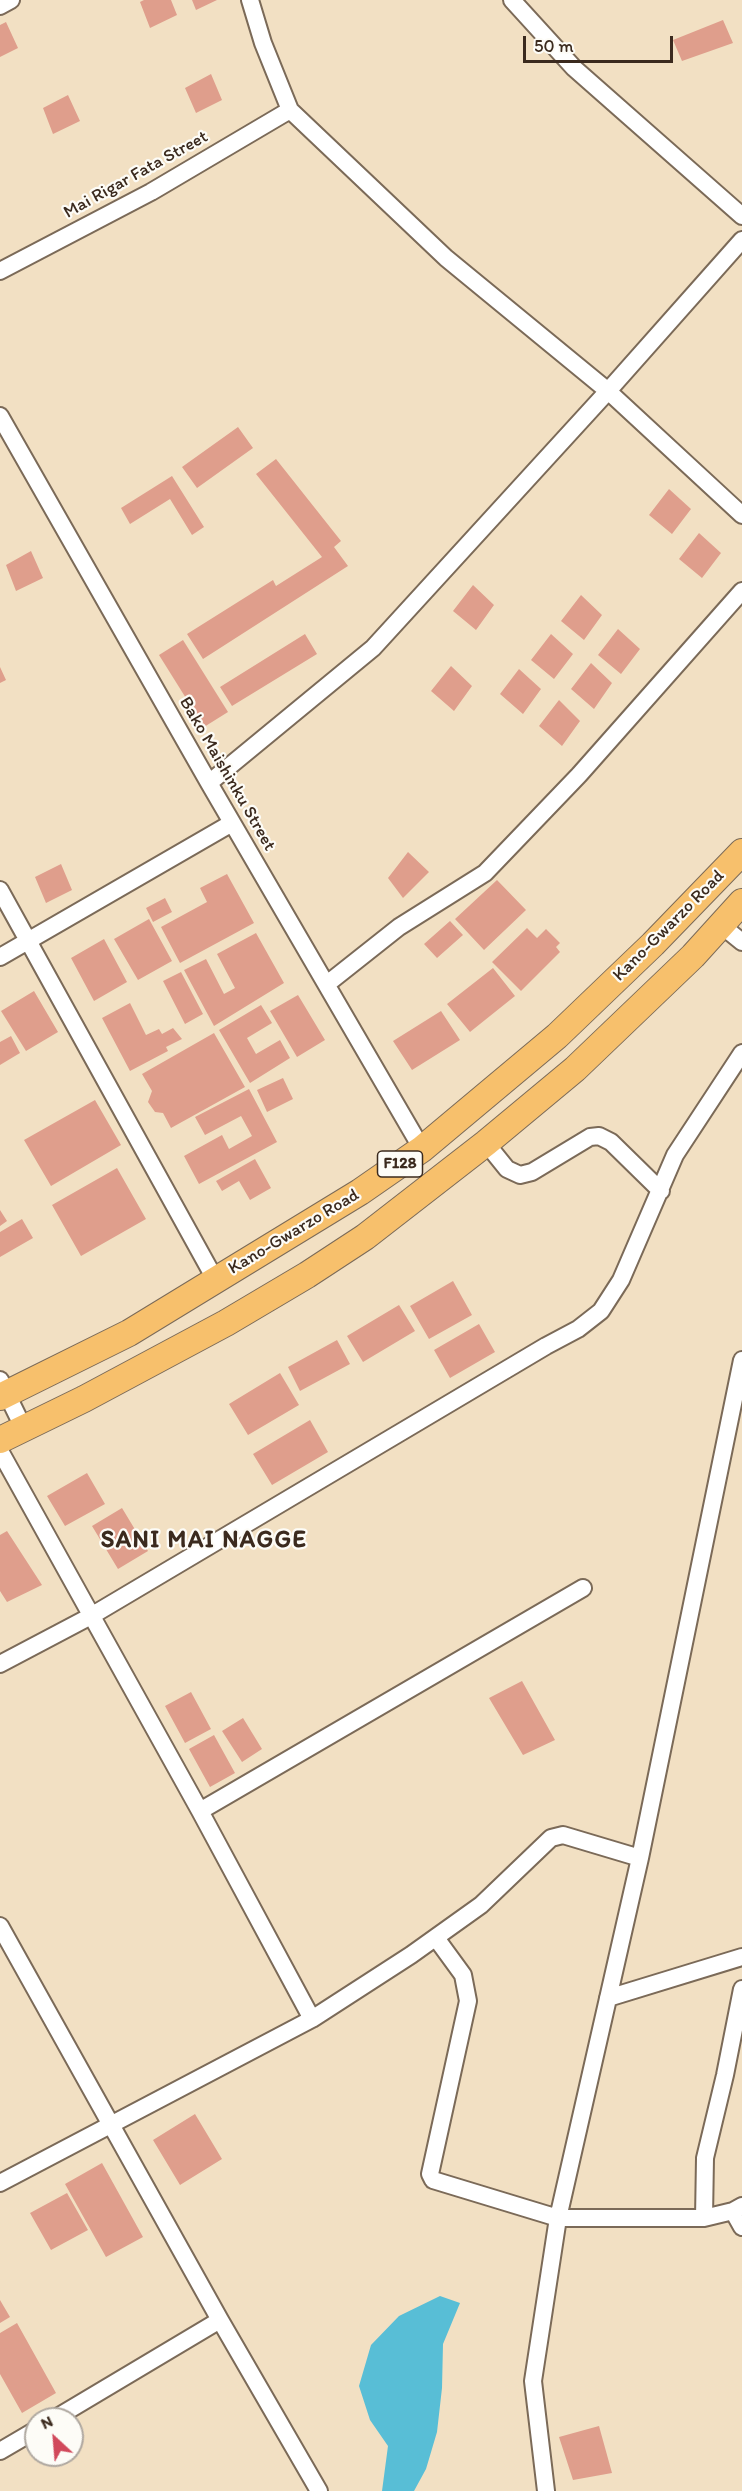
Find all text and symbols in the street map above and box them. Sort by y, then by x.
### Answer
scale bar [526,24,676,62]
text: 50 m [534,35,574,57]
street label: Mai Rigar Fata Street [60,126,212,224]
street label: Bako Maishinku Street [174,693,280,855]
street label: Kano-Gwarzo Road [609,866,729,986]
road number: F128 [378,1151,422,1177]
street label: Kano-Gwarzo Road [225,1184,363,1280]
district label: SANI MAI NAGGE [103,1527,305,1555]
north arrow [24,2407,84,2467]
text: N [38,2411,56,2433]

